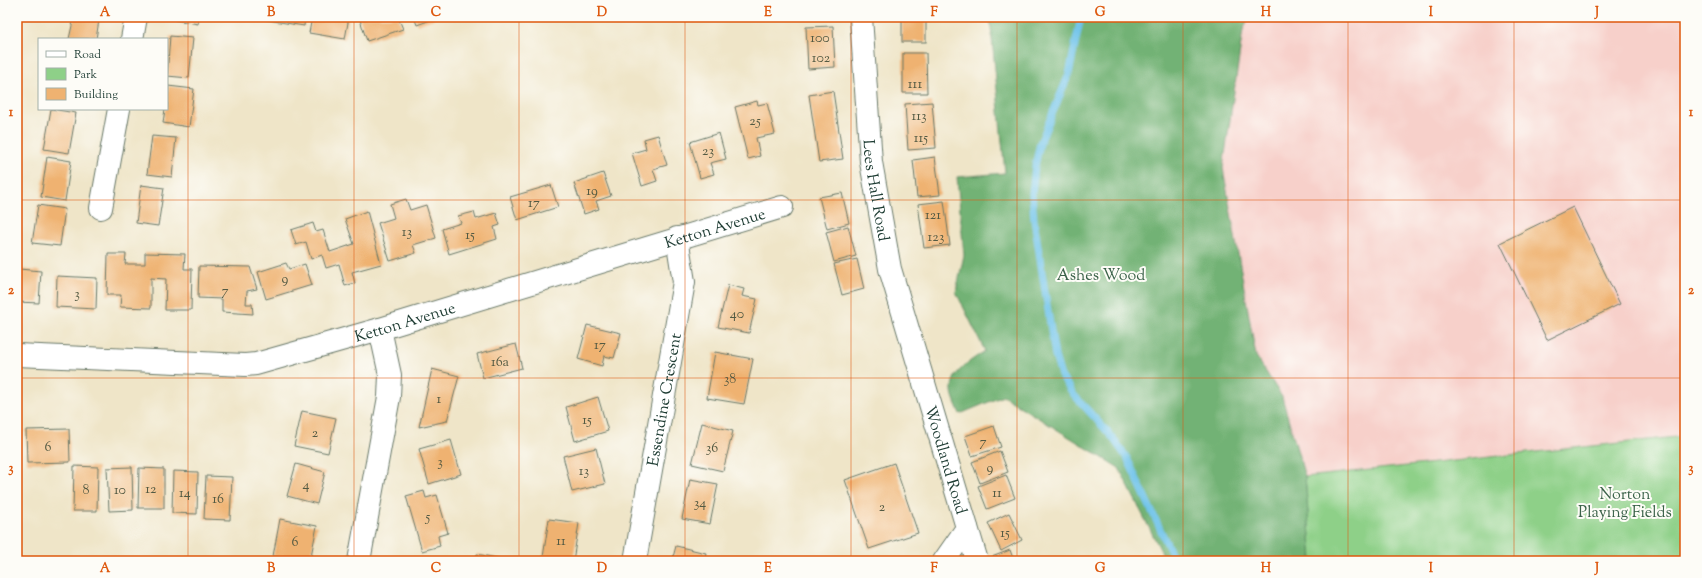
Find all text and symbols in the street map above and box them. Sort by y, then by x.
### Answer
text: A [100,4,111,22]
text: B [267,4,276,22]
text: C [431,4,441,22]
text: D [597,4,607,22]
text: E [764,4,772,22]
text: F [930,4,938,22]
text: G [1095,4,1106,22]
text: H [1261,4,1272,22]
text: I [1429,4,1434,22]
text: J [1594,4,1599,22]
house number: 100 [810,29,830,49]
legend [38,38,168,110]
text: Road [74,46,101,64]
house number: 102 [812,49,831,69]
text: Park [74,66,97,84]
house number: 111 [908,75,922,95]
text: Building [74,86,118,104]
text: 1 [9,104,14,122]
text: 1 [1689,104,1694,122]
house number: 113 [911,107,927,127]
house number: 25 [749,112,761,132]
house number: 115 [914,129,928,149]
street label: Lees Hall Road [855,139,894,243]
house number: 23 [702,142,714,162]
house number: 19 [586,182,598,202]
house number: 17 [528,194,540,214]
street label: Ketton Avenue [662,204,769,256]
house number: 121 [925,206,941,226]
house number: 13 [402,223,413,243]
house number: 15 [465,226,475,246]
house number: 123 [928,228,945,248]
park label: Ashes Wood [1057,265,1145,288]
house number: 9 [282,270,289,290]
text: 2 [8,282,15,300]
house number: 7 [221,282,229,302]
text: 2 [1688,282,1695,300]
house number: 3 [74,285,80,305]
street label: Ketton Avenue [352,298,459,350]
house number: 40 [730,305,744,325]
street label: Essendine Crescent [643,331,689,468]
house number: 17 [594,336,606,356]
house number: 16a [491,353,510,373]
house number: 38 [724,370,736,390]
house number: 1 [437,390,442,410]
street label: Woodland Road [917,403,971,518]
house number: 15 [582,411,592,431]
house number: 2 [312,424,319,444]
house number: 7 [979,433,987,453]
house number: 6 [45,438,52,458]
house number: 36 [706,439,718,459]
house number: 3 [437,453,443,473]
house number: 9 [987,459,994,479]
text: 3 [8,460,14,478]
text: 3 [1688,460,1694,478]
house number: 13 [579,462,590,482]
house number: 4 [302,476,310,496]
house number: 12 [145,480,157,500]
house number: 8 [83,481,90,501]
house number: 10 [114,481,126,501]
house number: 14 [179,484,191,504]
house number: 11 [992,484,1002,504]
park label: Norton Playing Fields [1578,484,1672,525]
house number: 16 [212,490,224,510]
house number: 34 [694,494,706,514]
house number: 2 [879,498,886,518]
house number: 5 [425,508,431,528]
house number: 15 [1000,524,1010,544]
house number: 11 [556,532,566,552]
house number: 6 [292,533,299,553]
text: A [100,560,111,578]
text: B [267,560,276,578]
text: C [431,560,441,578]
text: D [597,560,607,578]
text: E [764,560,772,578]
text: F [930,560,938,578]
text: G [1095,560,1106,578]
text: H [1261,560,1272,578]
text: I [1429,560,1434,578]
text: J [1594,560,1599,578]

